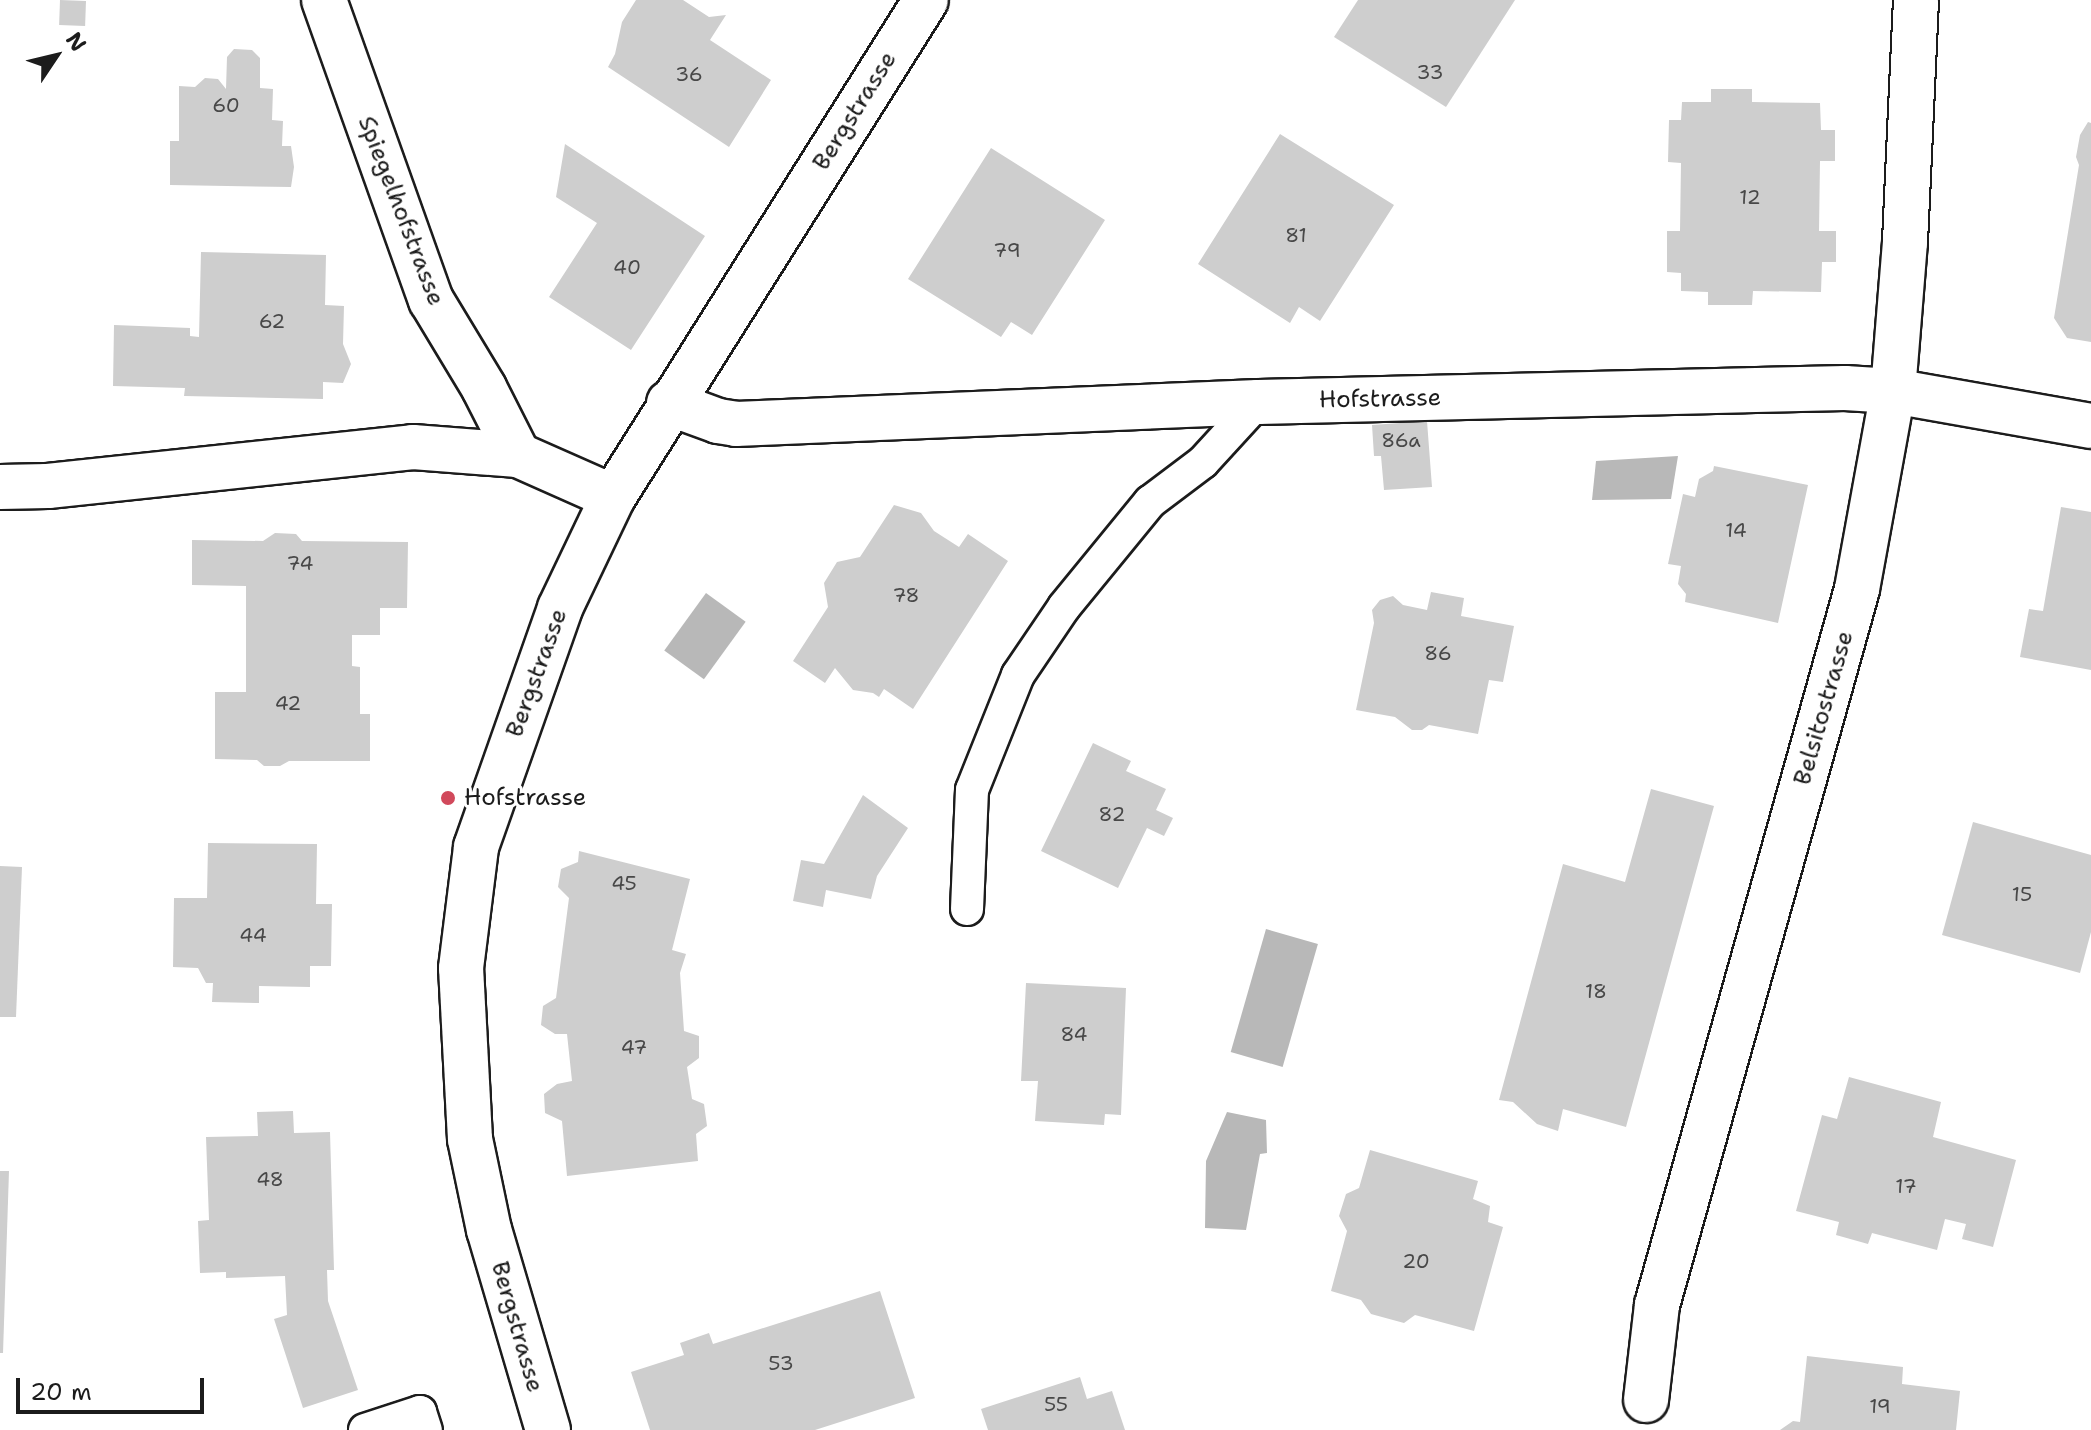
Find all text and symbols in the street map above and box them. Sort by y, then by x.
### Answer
north arrow [16,16,96,96]
text: N [59,26,93,57]
street label: Bergstrasse [807,46,903,176]
house number: 33 [1417,60,1443,84]
house number: 36 [675,62,703,86]
house number: 60 [212,93,240,117]
street label: Spiegelhofstrasse [352,112,450,310]
house number: 12 [1739,185,1761,209]
house number: 81 [1285,223,1307,247]
house number: 79 [993,238,1021,262]
house number: 40 [613,255,641,279]
house number: 62 [259,309,285,333]
street label: Hofstrasse [1319,384,1441,414]
house number: 86a [1381,428,1421,452]
house number: 14 [1725,518,1747,542]
house number: 74 [286,551,314,575]
house number: 78 [892,583,920,607]
street label: Bergstrasse [500,605,574,741]
street label: Belsitostrasse [1788,628,1860,788]
house number: 86 [1424,641,1452,665]
house number: 42 [275,691,301,715]
place label: Hofstrasse [464,784,586,812]
marker: Hofstrasse [439,789,457,807]
house number: 82 [1099,802,1125,826]
house number: 45 [611,871,637,895]
house number: 15 [2012,882,2032,906]
house number: 44 [239,923,267,947]
house number: 18 [1585,979,1607,1003]
house number: 84 [1060,1022,1088,1046]
house number: 47 [621,1035,647,1059]
house number: 48 [256,1167,284,1191]
house number: 17 [1895,1174,1917,1198]
house number: 20 [1402,1249,1430,1273]
street label: Bergstrasse [485,1258,549,1396]
house number: 53 [768,1351,794,1375]
scale bar [20,1362,208,1412]
text: 20 m [30,1376,92,1408]
house number: 55 [1044,1392,1068,1416]
house number: 19 [1869,1394,1891,1418]

